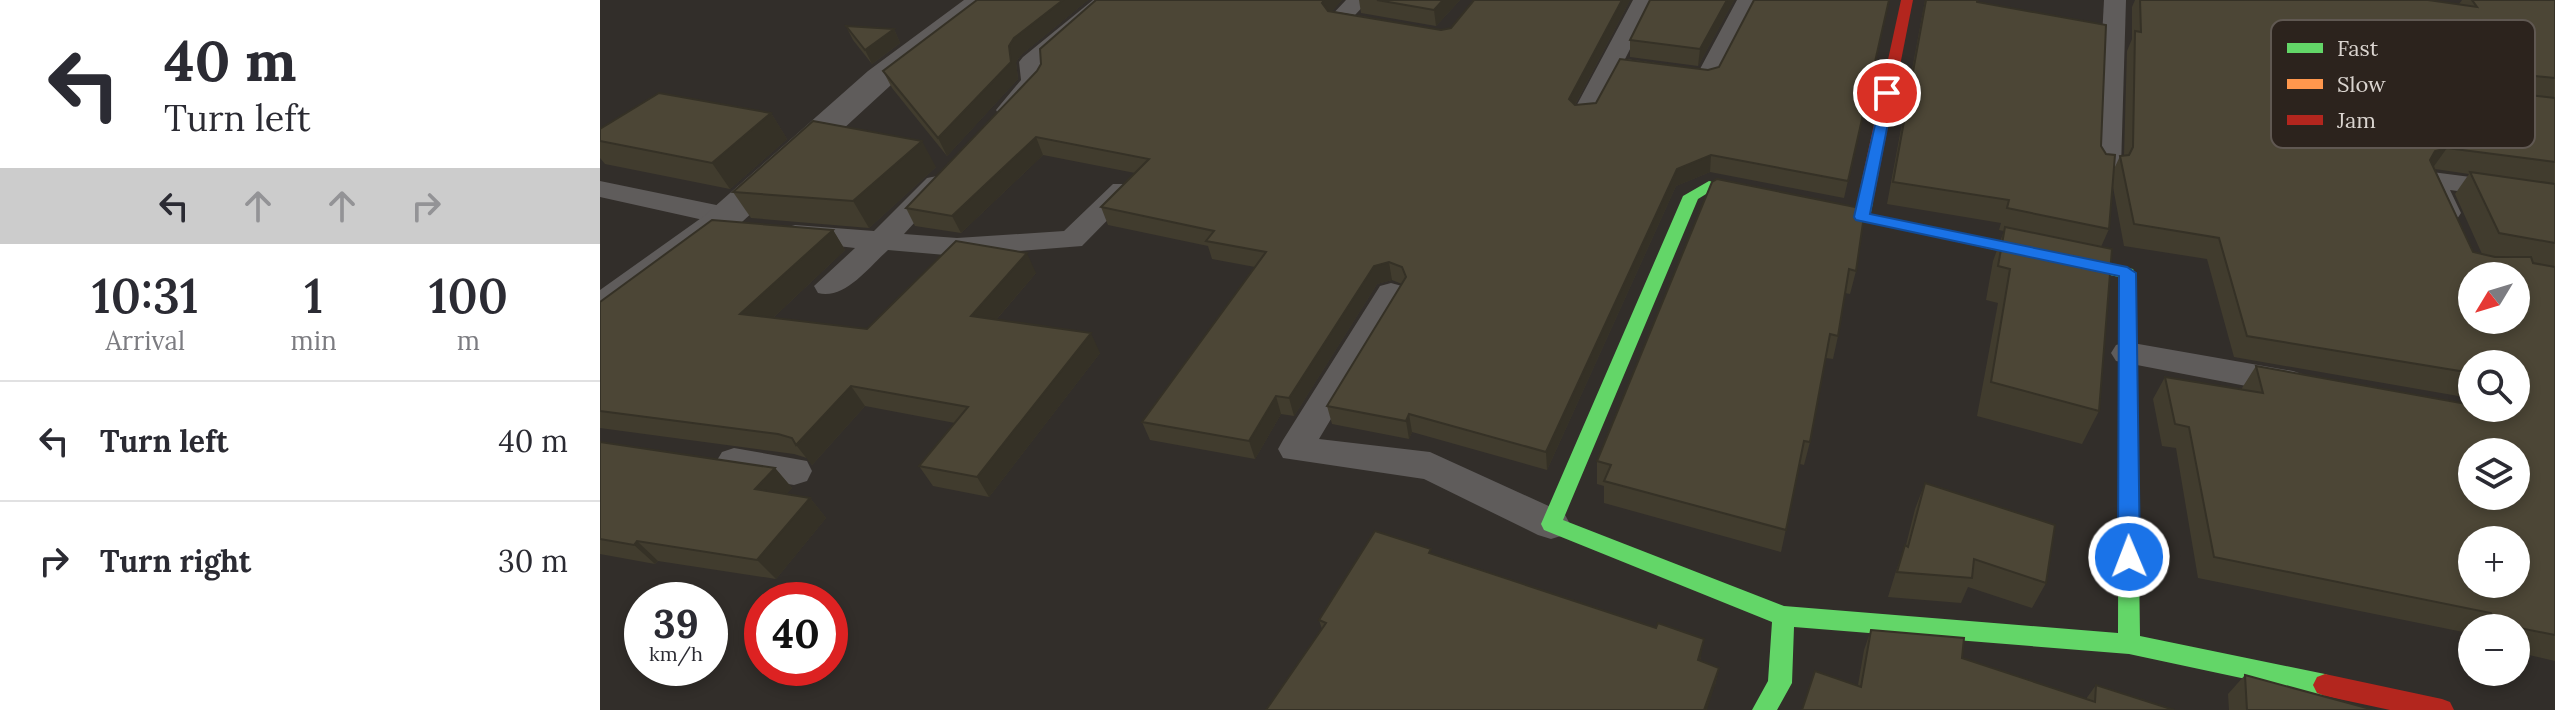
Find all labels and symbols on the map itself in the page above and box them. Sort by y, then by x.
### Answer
legend [2271,20,2535,148]
text: Fast [2337,34,2379,62]
pin [1853,59,1921,127]
text: Slow [2337,70,2386,98]
text: Jam [2336,106,2376,134]
north arrow [2458,262,2530,334]
position arrow [2087,515,2171,599]
speed limit sign: 40 [744,582,848,686]

